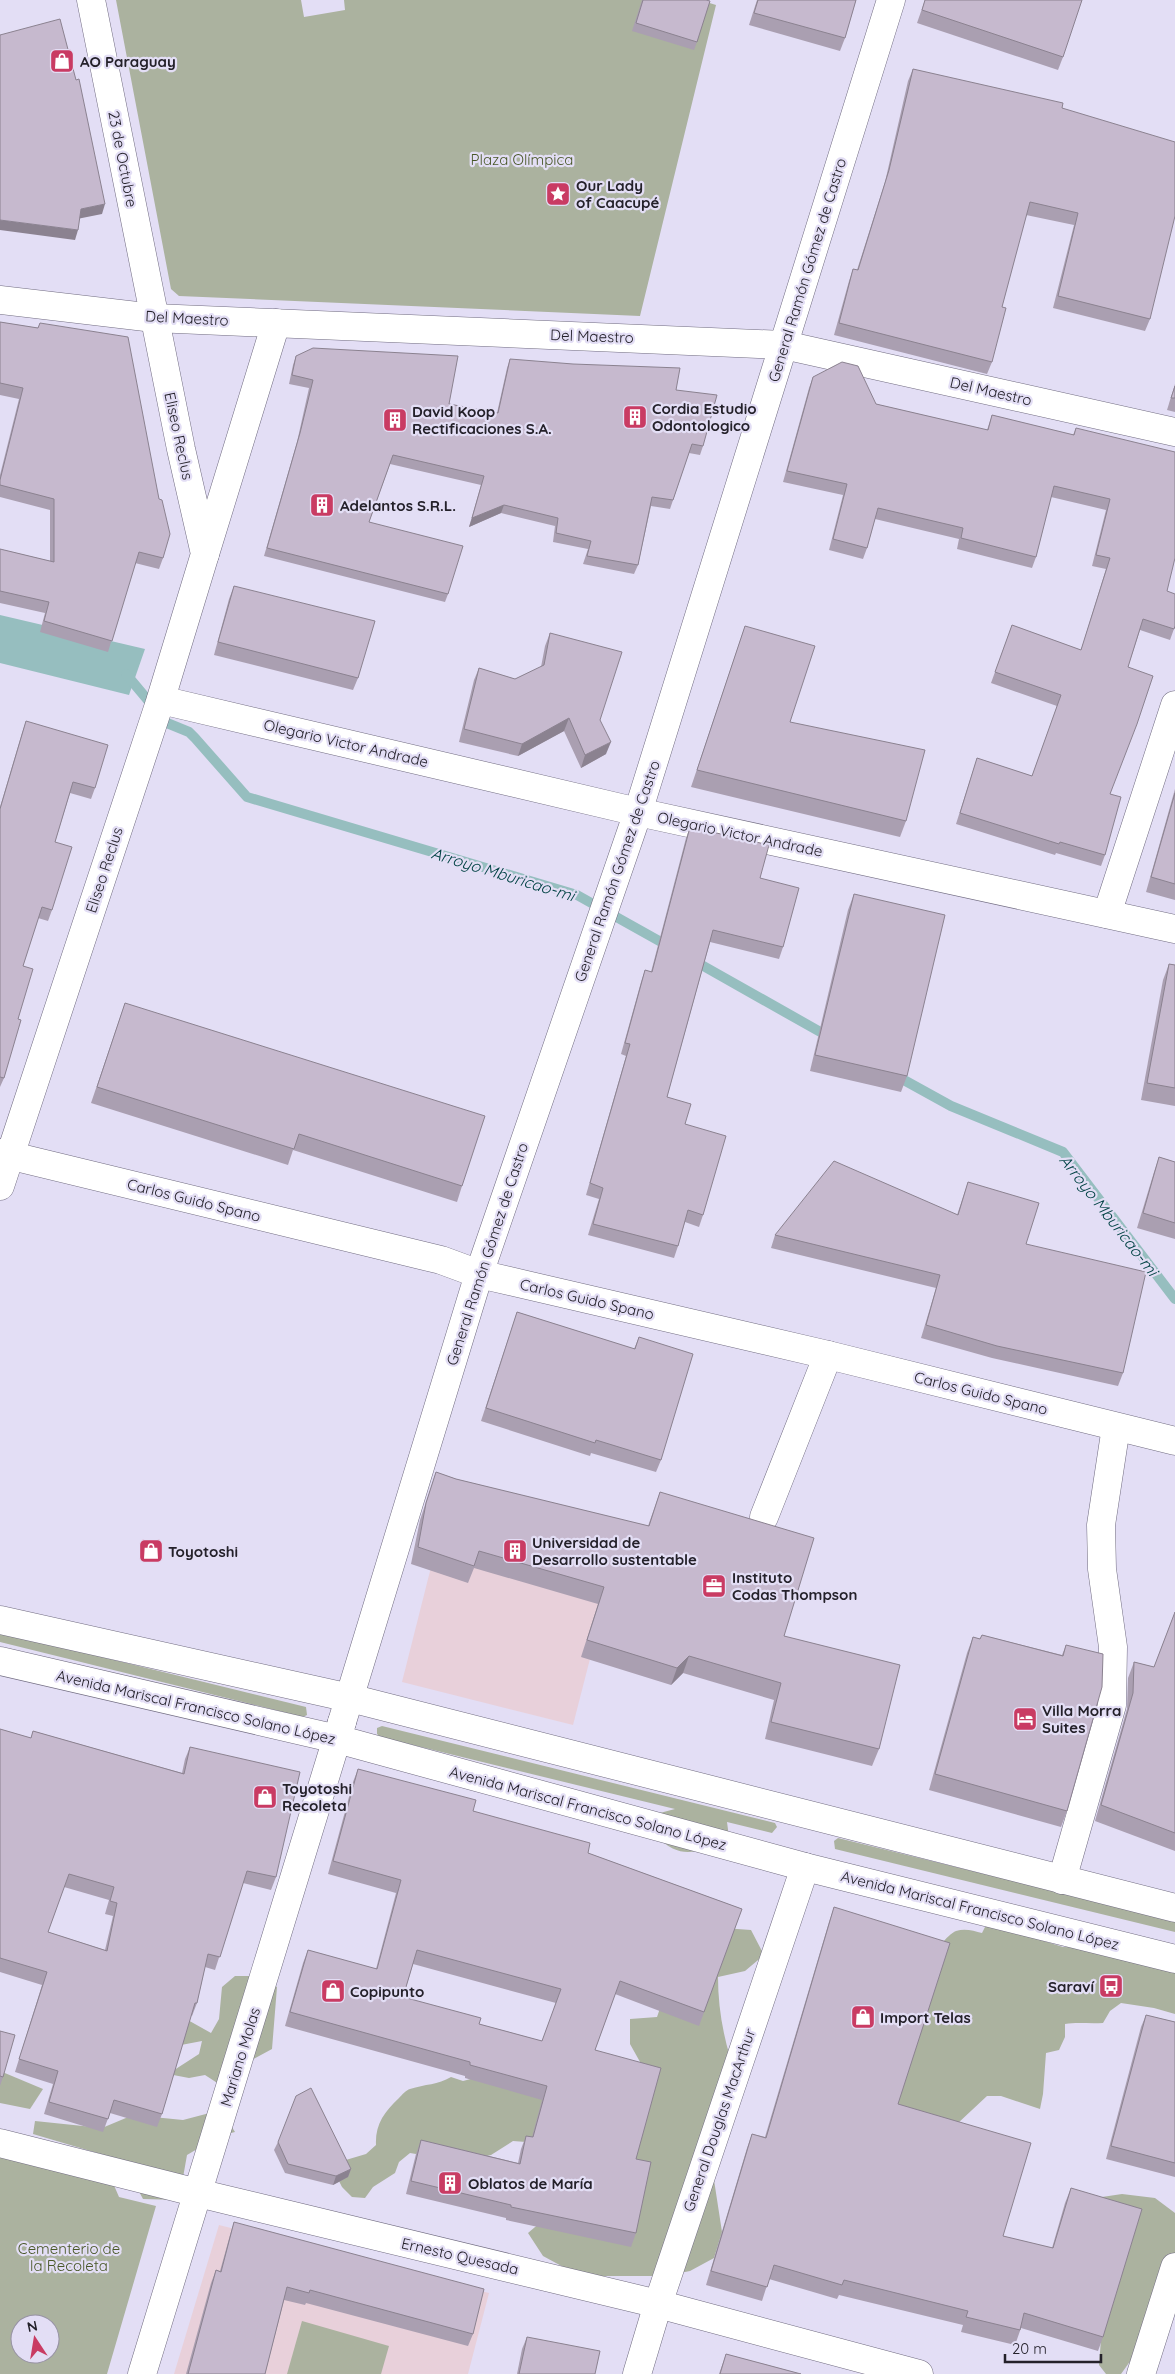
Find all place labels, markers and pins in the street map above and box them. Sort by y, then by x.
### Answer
shop icon: AO Paraguay [49,48,75,74]
place label: AO Paraguay [80,52,176,71]
place label: Our Lady of Caacupé [576,176,660,212]
place icon: Our Lady of Caacupé [545,181,571,207]
place label: Cordia Estudio Odontologico [652,399,757,435]
place label: David Koop Rectificaciones S.A. [412,402,552,438]
building icon: Cordia Estudio Odontologico [622,404,648,430]
building icon: David Koop Rectificaciones S.A. [382,407,408,433]
building icon: Adelantos S.R.L. [309,492,335,518]
place label: Adelantos S.R.L. [340,496,456,515]
place label: Universidad de Desarrollo sustentable [532,1533,697,1569]
shop icon: Toyotoshi [138,1538,164,1564]
building icon: Universidad de Desarrollo sustentable [502,1538,528,1564]
place label: Toyotoshi [168,1542,238,1561]
place label: Instituto Codas Thompson [732,1568,857,1604]
office icon: Instituto Codas Thompson [701,1573,727,1599]
place label: Villa Morra Suites [1042,1701,1121,1737]
hotel icon: Villa Morra Suites [1012,1706,1038,1732]
place label: Toyotoshi Recoleta [282,1779,352,1815]
shop icon: Toyotoshi Recoleta [252,1784,278,1810]
bus stop icon: Saraví [1098,1973,1124,1999]
place label: Saraví [1048,1977,1094,1996]
shop icon: Copipunto [320,1978,346,2004]
place label: Copipunto [350,1982,424,2001]
shop icon: Import Telas [850,2004,876,2030]
place label: Import Telas [880,2008,971,2027]
building icon: Oblatos de María [437,2170,463,2196]
place label: Oblatos de María [468,2174,593,2193]

